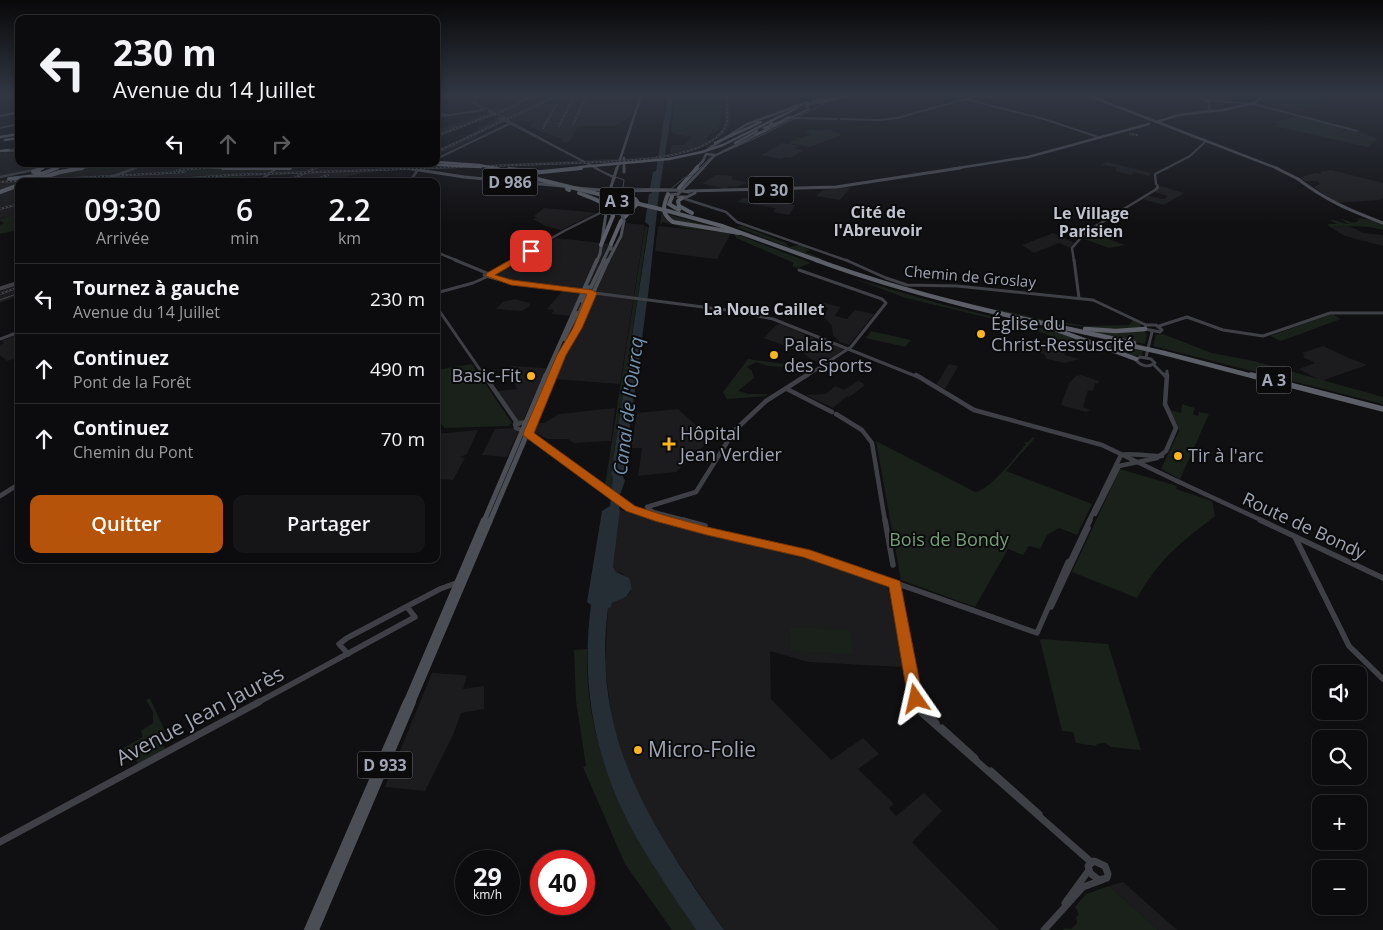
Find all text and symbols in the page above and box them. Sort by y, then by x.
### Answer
text: 230 m [113,29,217,76]
icon: left [30,35,95,100]
text: Avenue du 14 Juillet [113,74,315,104]
icon: left [161,130,189,158]
icon: ahead [214,130,242,158]
icon: right [267,130,295,158]
road number: D 986 [482,168,538,196]
road number: D 30 [748,176,794,204]
road number: A 3 [600,188,634,215]
text: 09:30 [84,189,161,230]
text: 6 [236,189,253,230]
text: 2.2 [328,189,371,230]
district label: Cité de l'Abreuvoir [834,201,922,241]
district label: Le Village Parisien [1053,202,1129,242]
text: Arrivée [96,227,149,249]
text: min [230,227,259,249]
text: km [338,227,361,249]
pin [510,230,552,272]
icon: arrive [517,237,545,265]
street label: Chemin de Groslay [903,260,1037,292]
text: Tournez à gauche [73,275,239,301]
icon: left [30,285,58,313]
text: 230 m [370,286,425,312]
district label: La Noue Caillet [704,298,824,320]
text: Avenue du 14 Juillet [73,301,220,323]
place label: Église du Christ-Ressuscité [991,311,1134,356]
marker: Église du Christ-Ressuscité [975,328,987,340]
place label: Palais des Sports [784,332,872,377]
water label: Canal de l'Ourcq [607,335,649,477]
text: Continuez [73,345,169,371]
marker: Palais des Sports [768,349,780,361]
icon: ahead [30,355,58,383]
text: 490 m [370,356,425,382]
place label: Basic-Fit [452,363,521,387]
road number: A 3 [1256,366,1292,394]
marker: Basic-Fit [525,370,537,382]
text: Pont de la Forêt [73,371,191,393]
text: Continuez [73,415,169,441]
place label: Hôpital Jean Verdier [678,421,783,466]
icon: ahead [30,425,58,453]
text: 70 m [381,426,425,452]
marker: Hôpital Jean Verdier [662,437,676,451]
text: Chemin du Pont [73,441,193,463]
place label: Tir à l'arc [1188,443,1264,467]
marker: Tir à l'arc [1172,450,1184,462]
street label: Route de Bondy [1239,486,1371,565]
button: Quitter [30,495,223,553]
button: Partager [233,495,425,553]
park label: Bois de Bondy [889,527,1010,551]
street label: Avenue Jean Jaurès [111,659,288,771]
map controls [1312,665,1367,915]
button: sound [1312,665,1367,720]
position arrow [889,672,941,724]
button: search [1312,730,1367,785]
place label: Micro-Folie [648,735,756,763]
marker: Micro-Folie [632,744,644,756]
road number: D 933 [358,752,412,778]
button: + [1312,795,1367,850]
speed limit sign: 40 [530,850,595,915]
text: 29 [473,859,502,893]
button: − [1312,860,1367,915]
text: km/h [473,886,502,903]

